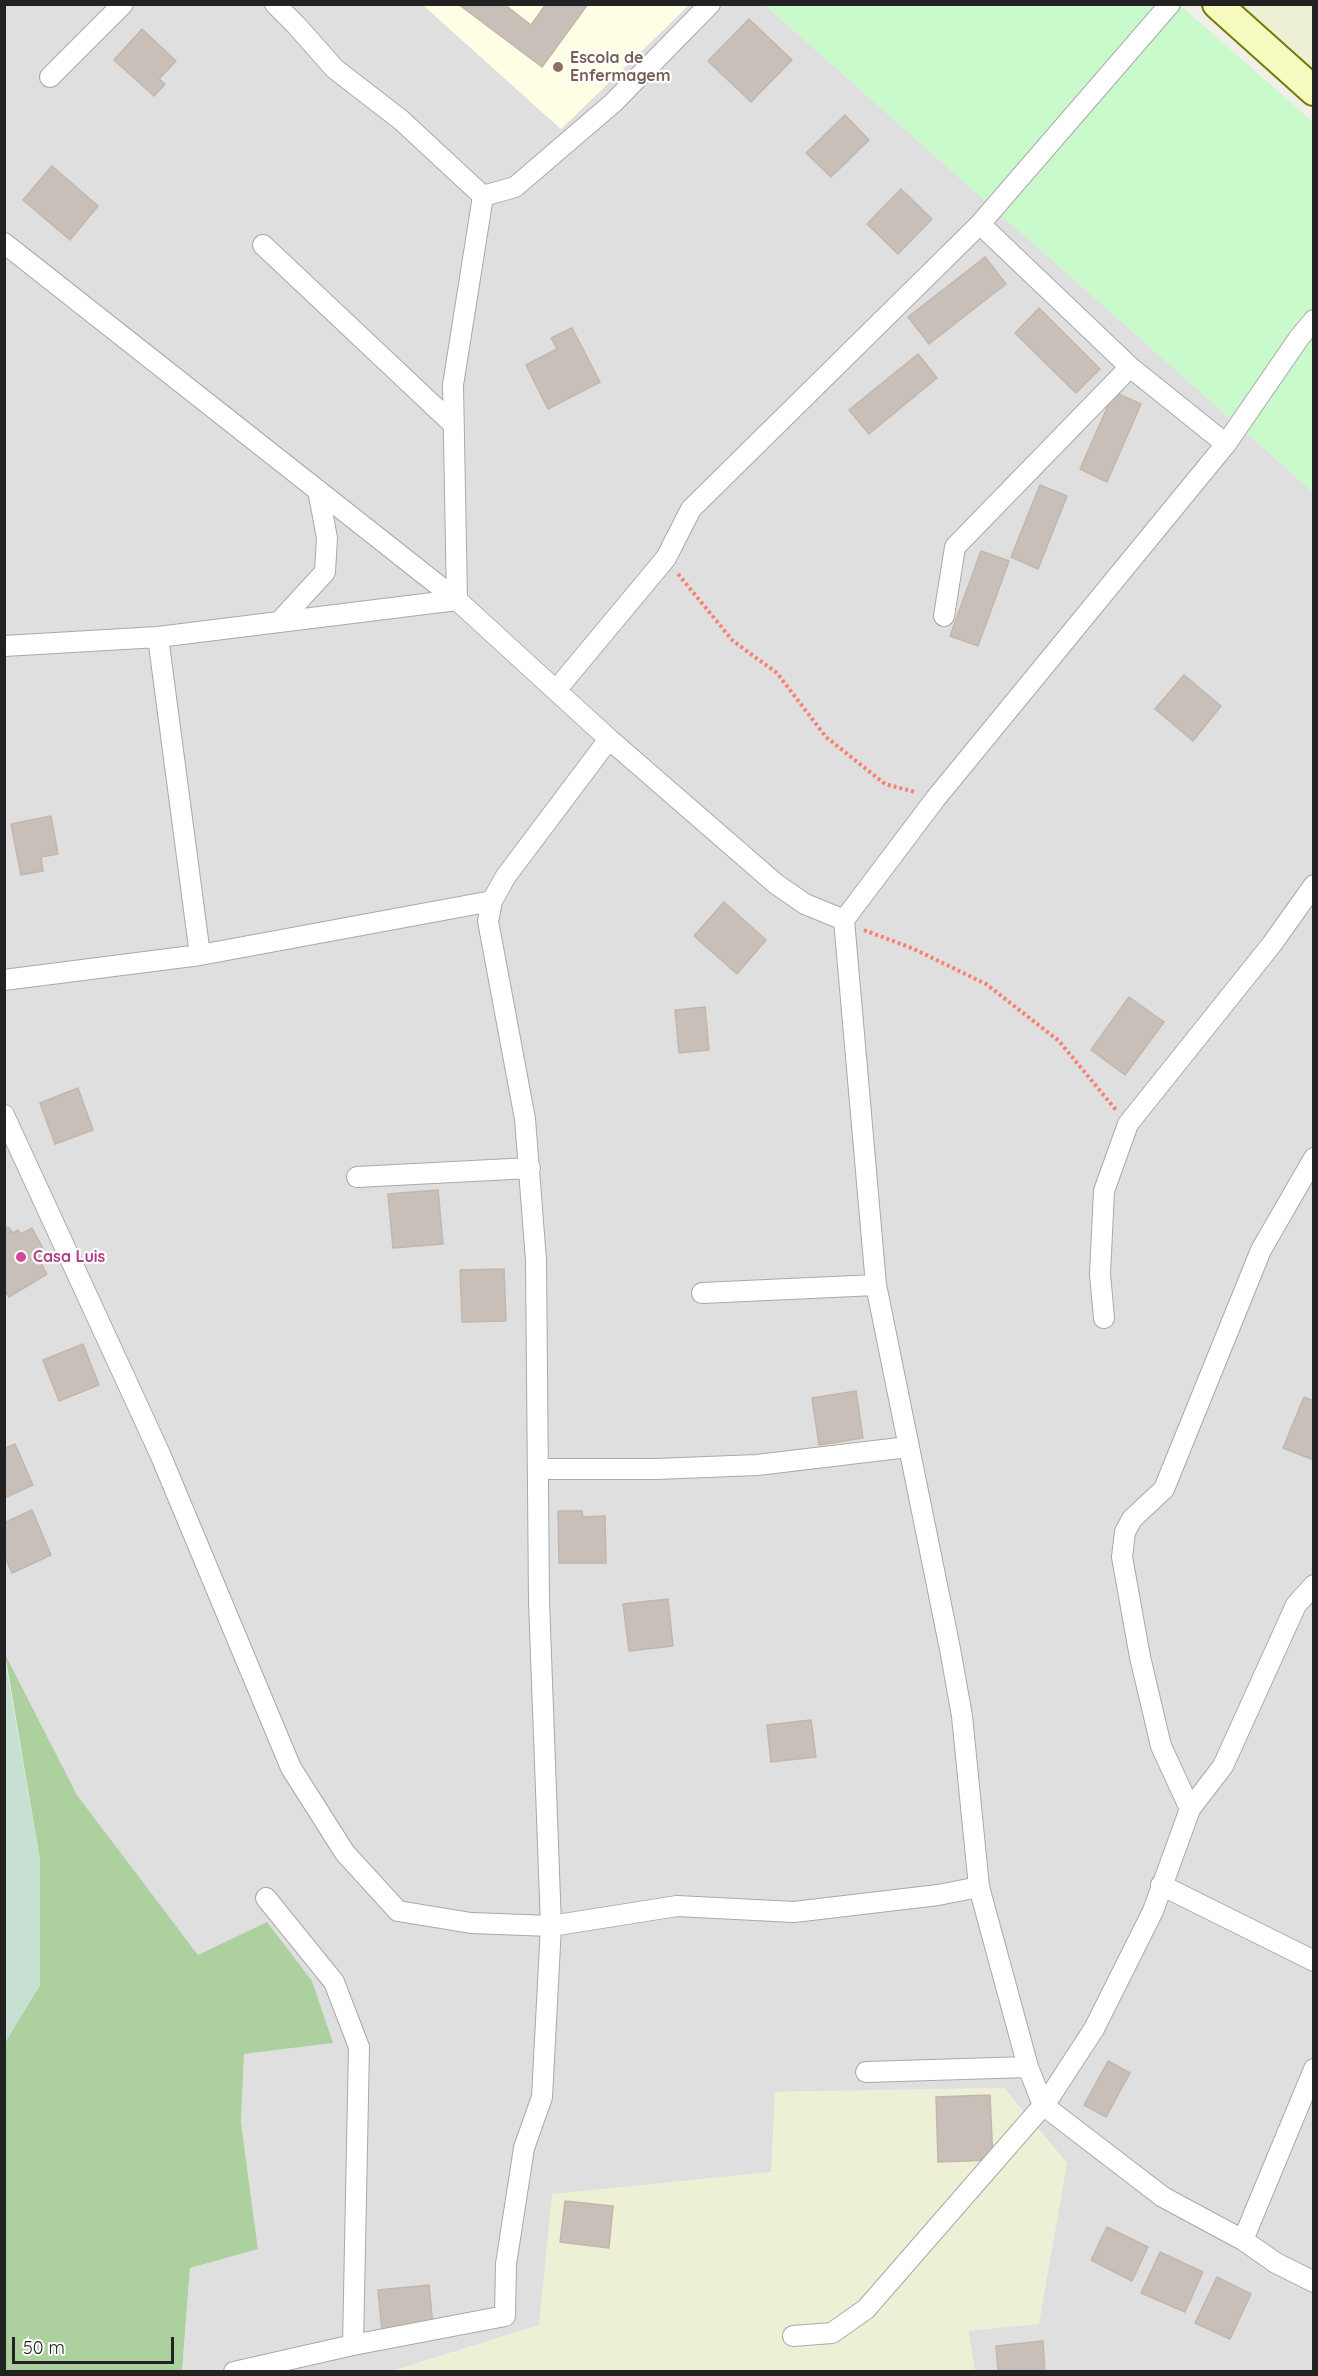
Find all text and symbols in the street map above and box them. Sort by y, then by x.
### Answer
place label: Escola de Enfermagem [570,48,670,86]
marker: Escola de Enfermagem [551,60,565,74]
place label: Casa Luis [33,1247,105,1267]
marker: Casa Luis [14,1250,28,1264]
scale bar [15,2325,177,2363]
text: 50 m [23,2336,65,2359]

